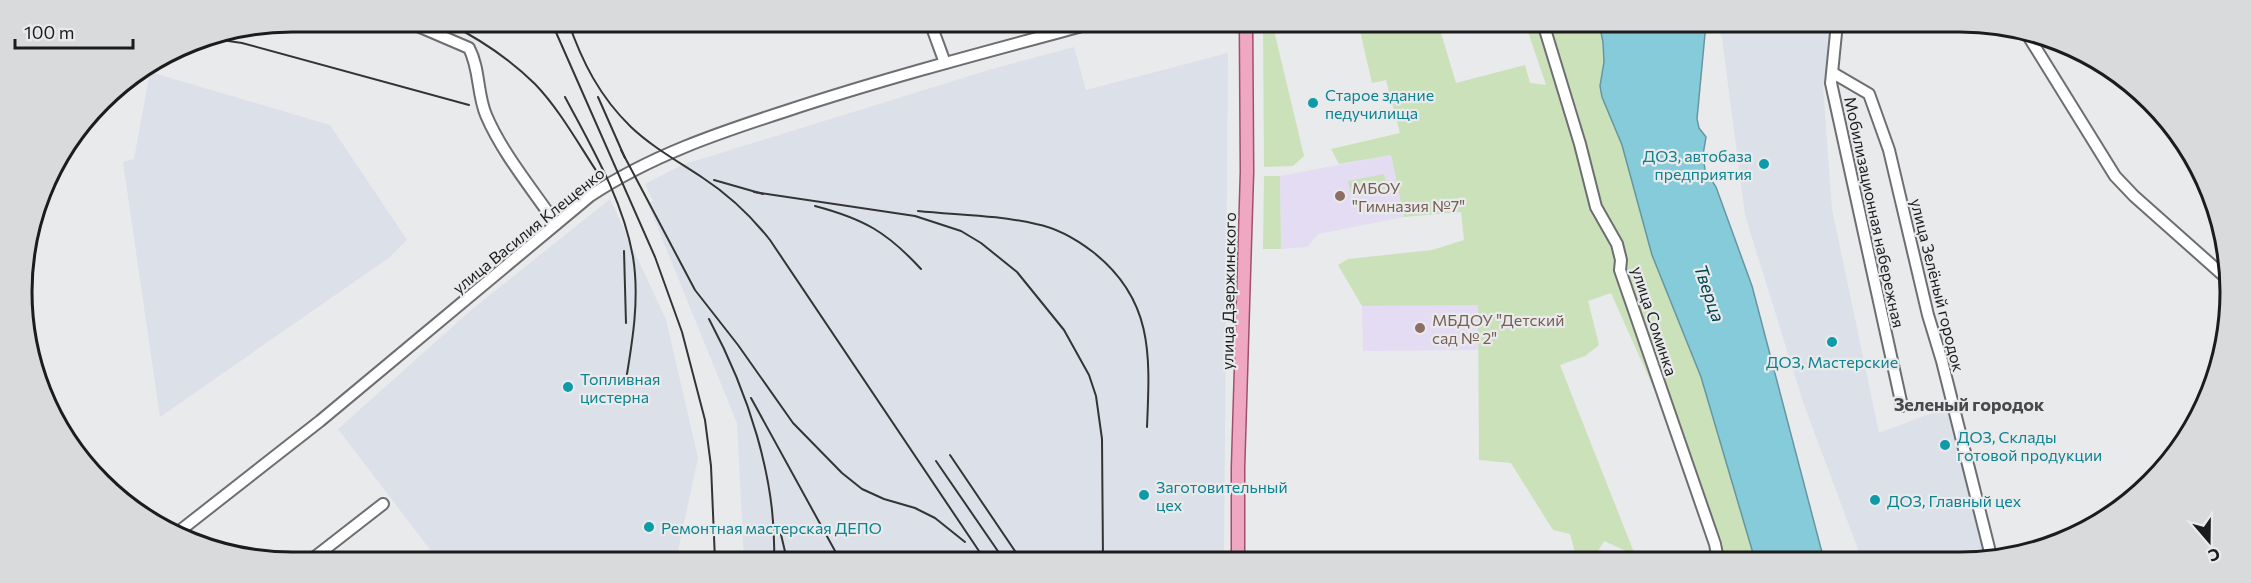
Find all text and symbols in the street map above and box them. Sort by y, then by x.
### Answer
scale bar [15,12,134,50]
text: 100 m [24,21,74,43]
place label: Старое здание педучилища [1325,85,1434,122]
street label: Мобилизационная набережная [1841,95,1909,329]
marker: Старое здание педучилища [1306,96,1320,110]
place label: ДОЗ, автобаза предприятия [1643,146,1752,183]
marker: ДОЗ, автобаза предприятия [1757,157,1771,171]
street label: улица Василия Клещенко [448,163,608,297]
place label: МБОУ "Гимназия №7" [1352,178,1465,215]
marker: МБОУ "Гимназия №7" [1333,189,1347,203]
street label: улица Зелёный городок [1907,196,1969,374]
street label: улица Дзержинского [1217,212,1239,370]
water label: Тверца [1690,261,1730,325]
street label: улица Соминка [1628,264,1682,378]
place label: МБДОУ "Детский сад № 2" [1432,310,1564,347]
marker: МБДОУ "Детский сад № 2" [1413,321,1427,335]
marker: ДОЗ, Мастерские [1825,335,1839,349]
place label: ДОЗ, Мастерские [1766,352,1898,371]
place label: Топливная цистерна [580,369,660,406]
marker: Топливная цистерна [561,380,575,394]
district label: Зеленый городок [1894,393,2045,415]
place label: ДОЗ, Склады готовой продукции [1957,427,2102,464]
marker: ДОЗ, Склады готовой продукции [1938,438,1952,452]
place label: Заготовительный цех [1156,477,1288,514]
marker: Заготовительный цех [1137,488,1151,502]
place label: ДОЗ, Главный цех [1887,491,2022,510]
marker: ДОЗ, Главный цех [1868,493,1882,507]
north arrow [2179,511,2239,571]
place label: Ремонтная мастерская ДЕПО [661,518,882,537]
marker: Ремонтная мастерская ДЕПО [642,520,656,534]
text: С [2206,545,2223,566]

